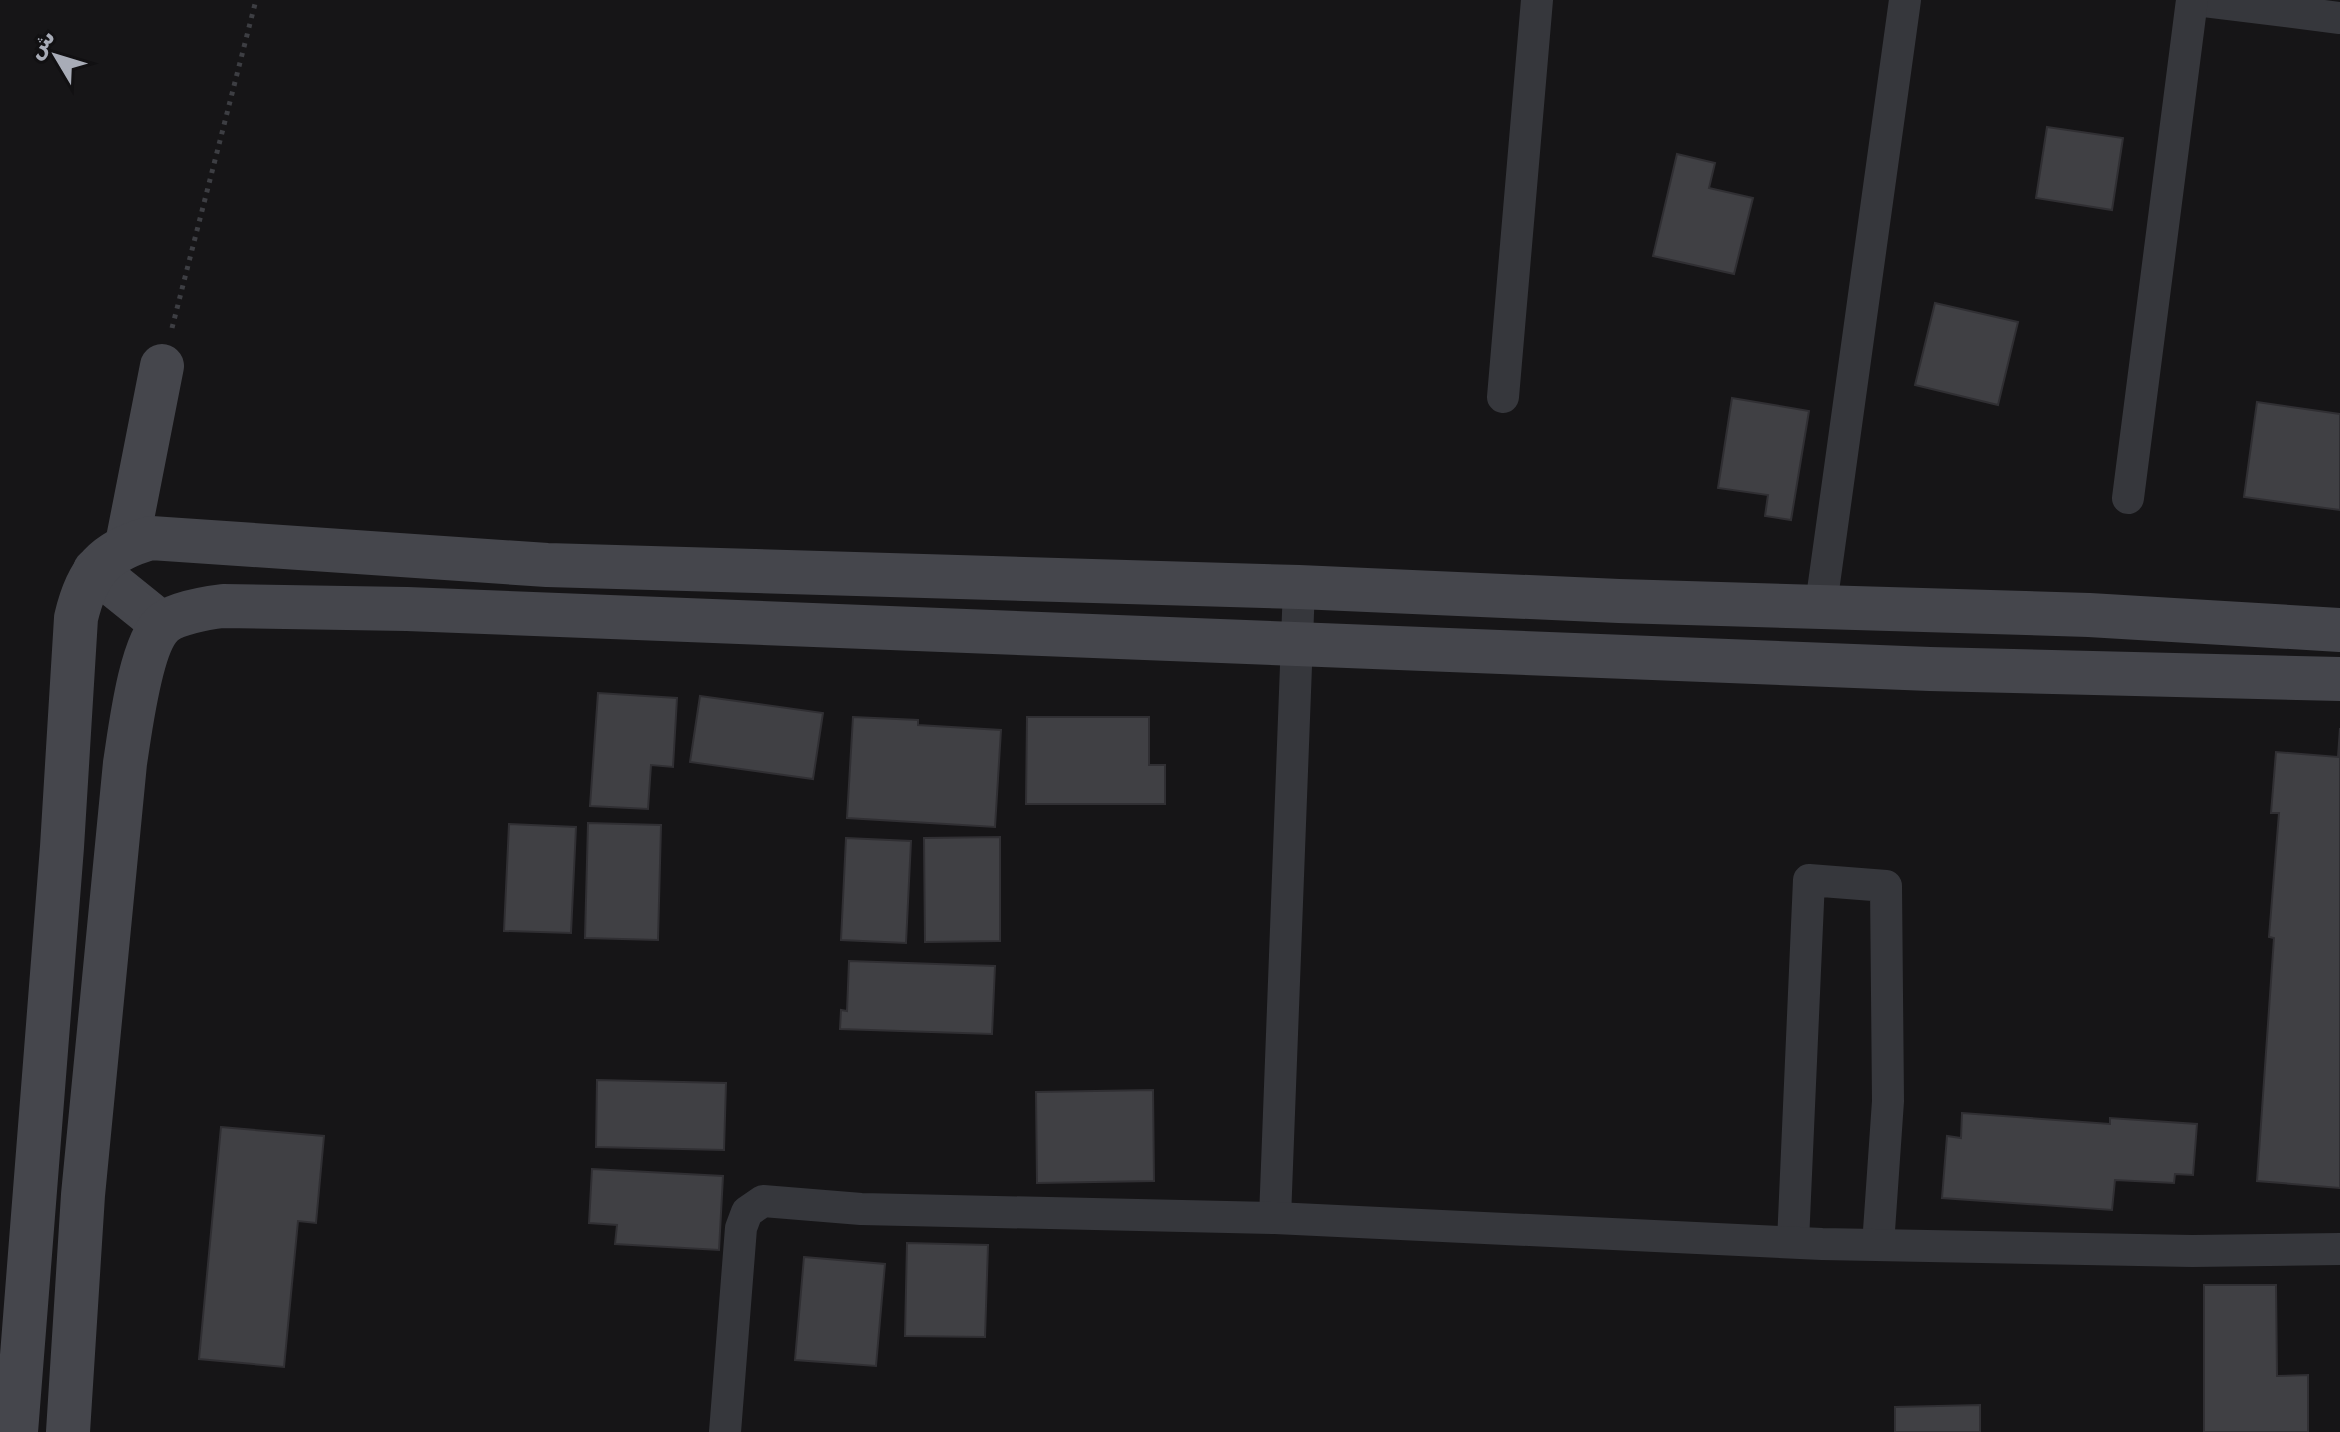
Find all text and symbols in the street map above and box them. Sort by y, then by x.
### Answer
north arrow [16,16,96,96]
text: ش [21,24,60,64]

